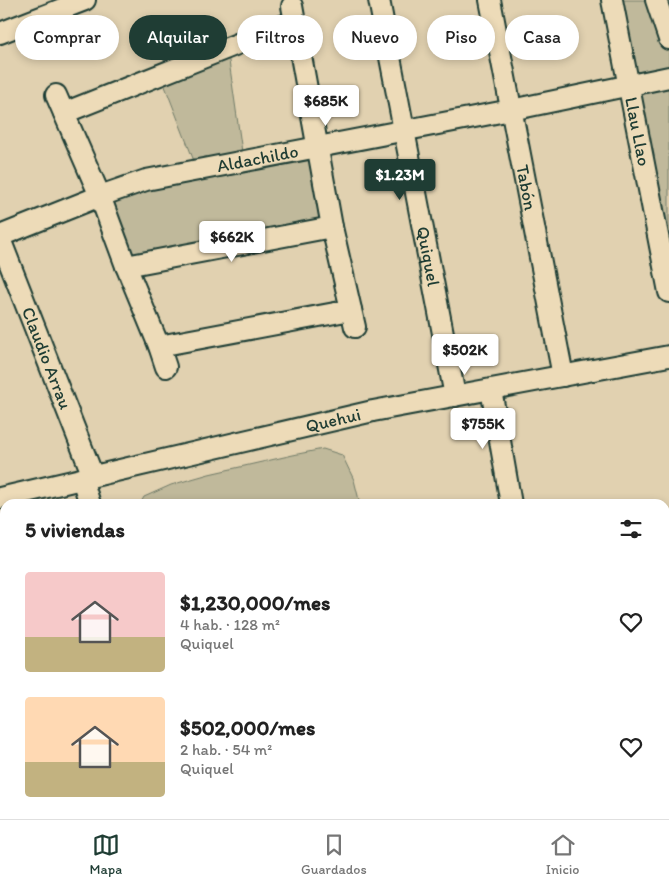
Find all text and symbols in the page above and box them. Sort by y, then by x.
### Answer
chip: Comprar [15,15,119,60]
chip: Alquilar [129,15,227,60]
chip: Filtros [237,15,323,60]
chip: Nuevo [333,15,417,60]
chip: Piso [427,15,495,60]
chip: Casa [505,15,579,60]
pin: $685K [291,84,361,127]
text: $685K [304,91,348,110]
street label: Llau Llao [620,95,655,168]
street label: Aldachildo [215,140,300,177]
pin: $1.23M [359,158,441,201]
street label: Tabón [511,163,542,213]
text: $1.23M [375,165,425,184]
pin: $662K [197,220,267,263]
street label: Quiquel [412,225,445,288]
text: $662K [210,227,254,246]
street label: Claudio Arrau [17,304,77,412]
pin: $502K [430,334,500,376]
text: $502K [442,340,488,359]
street label: Quehui [303,403,363,437]
pin: $755K [448,408,518,450]
text: $755K [461,414,505,433]
icon: filters [617,515,645,543]
text: 5 viviendas [25,517,125,542]
text: $1,230,000/mes [180,590,330,615]
icon: home [65,592,125,652]
icon: heart [617,608,645,636]
text: 4 hab. · 128 m² [180,615,280,634]
text: Quiquel [180,634,234,653]
text: $502,000/mes [180,715,315,740]
icon: home [65,717,125,777]
icon: heart [617,733,645,761]
text: 2 hab. · 54 m² [180,740,272,759]
text: Quiquel [180,759,234,778]
tab: Mapa [89,831,122,878]
tab: Guardados [301,831,367,878]
tab: Inicio [546,831,579,878]

